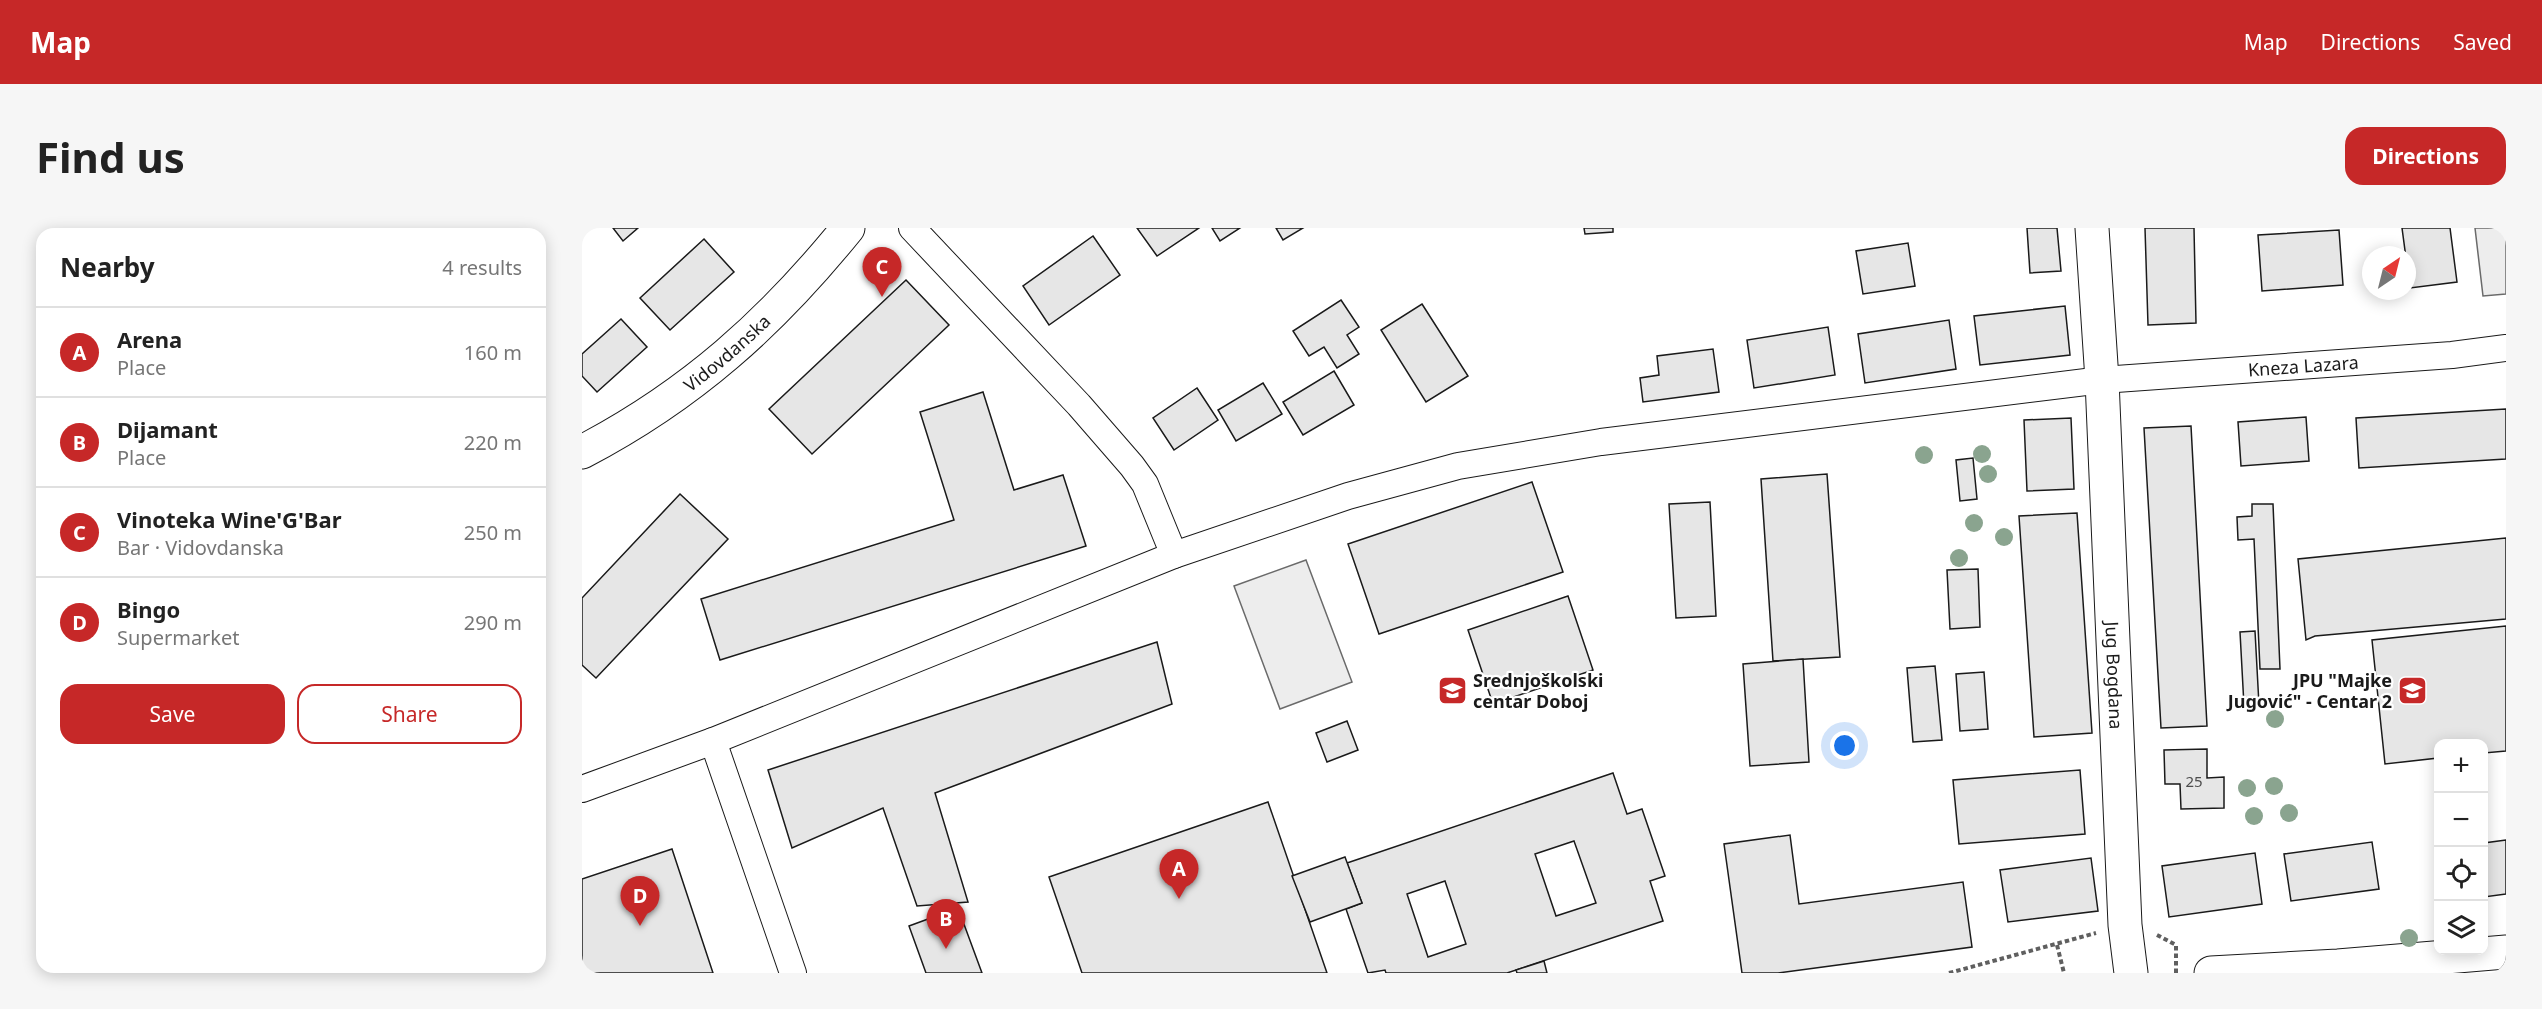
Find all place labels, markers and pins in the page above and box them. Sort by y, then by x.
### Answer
pin: C [862,248,902,297]
place label: Srednjoškolski centar Doboj [1473,668,1603,713]
place label: JPU "Majke Jugović" - Centar 2 [2226,668,2392,713]
school or university icon: Srednjoškolski centar Doboj [1436,674,1468,706]
school or university icon: JPU "Majke Jugović" - Centar 2 [2397,674,2429,706]
pin: A [1160,850,1198,899]
pin: D [620,876,660,926]
pin: B [926,900,966,949]

